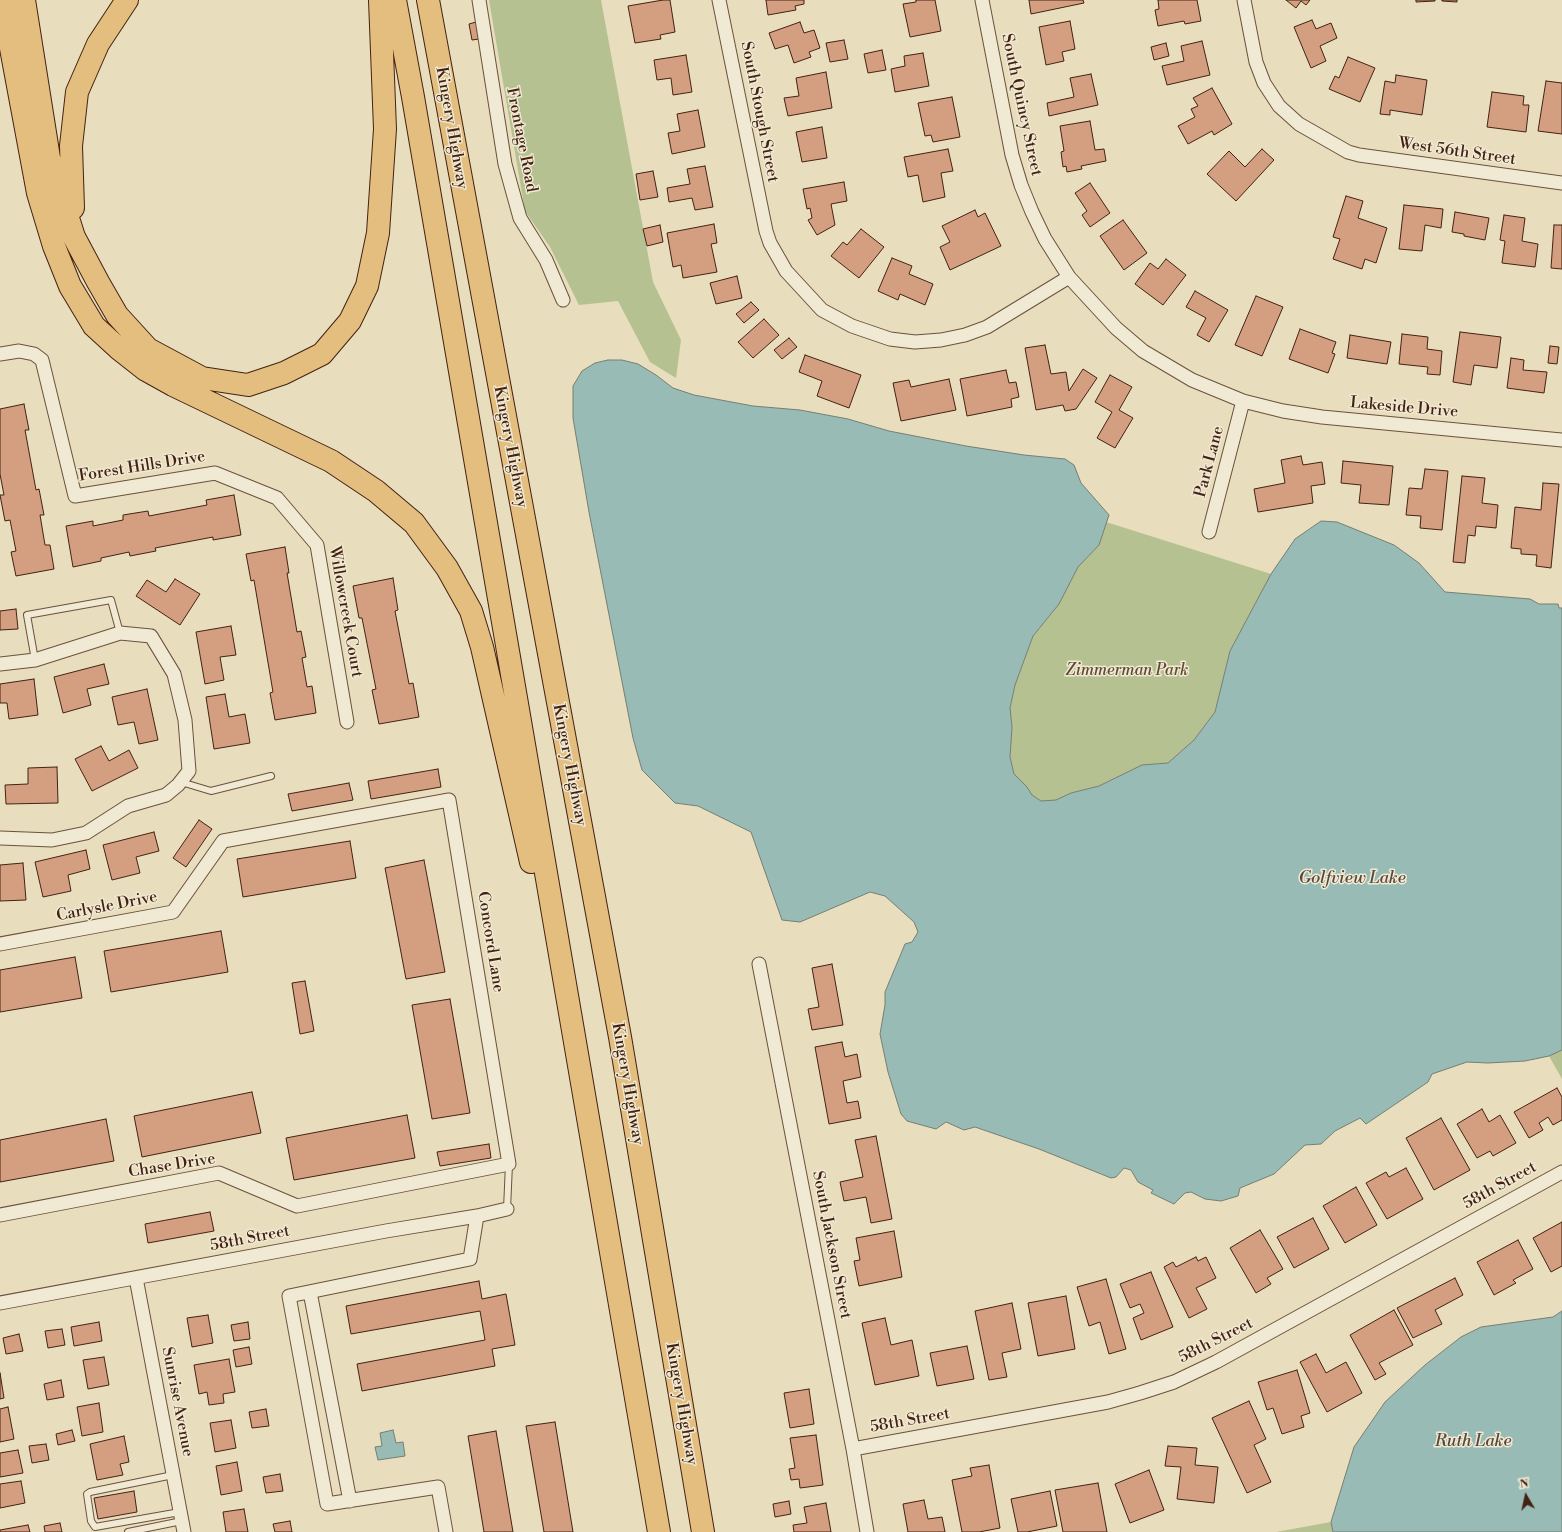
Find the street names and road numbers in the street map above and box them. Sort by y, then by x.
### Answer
street label: South Quincy Street [997,32,1045,178]
street label: South Stough Street [736,40,782,184]
street label: Kingery Highway [431,65,471,191]
street label: Frontage Road [501,86,541,194]
street label: West 56th Street [1397,134,1517,170]
street label: Kingery Highway [489,384,531,510]
street label: Lakeside Drive [1349,394,1459,422]
street label: Park Lane [1191,424,1229,500]
street label: Forest Hills Drive [77,448,207,486]
street label: Willowcreek Court [324,545,366,679]
street label: Kingery Highway [548,702,590,828]
street label: Carlysle Drive [55,888,159,926]
street label: Concord Lane [473,890,507,994]
street label: Kingery Highway [607,1021,647,1147]
street label: Chase Drive [127,1150,217,1182]
street label: 58th Street [1460,1158,1540,1214]
street label: South Jackson Street [807,1169,855,1321]
street label: 58th Street [209,1222,291,1256]
street label: 58th Street [1176,1314,1256,1368]
street label: Kingery Highway [661,1341,701,1467]
street label: Sunrise Avenue [157,1345,197,1459]
street label: 58th Street [869,1405,951,1437]

